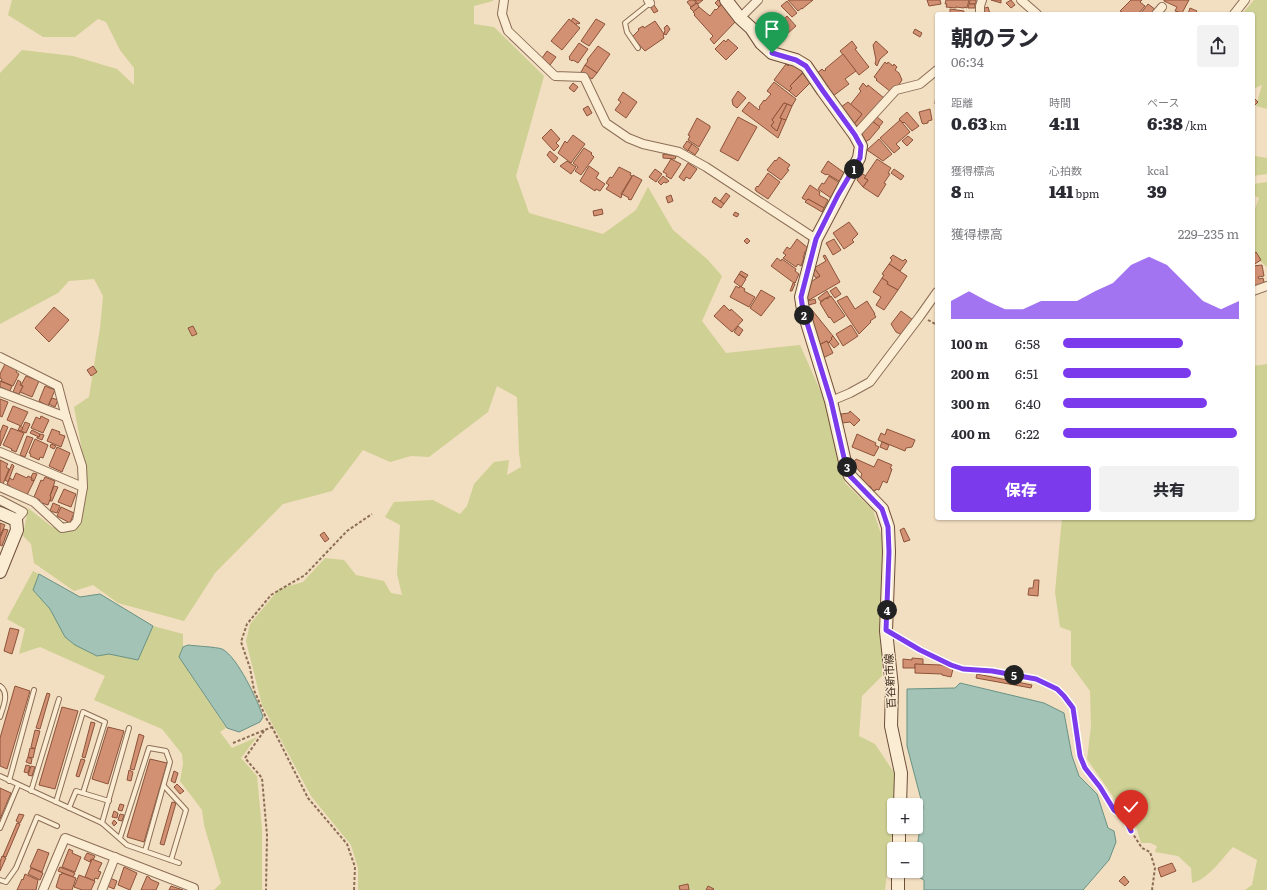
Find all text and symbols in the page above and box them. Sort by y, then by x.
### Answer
pin [755,12,789,53]
icon: arrive [761,18,783,40]
text: 朝のラン [951,20,1039,53]
button: share [1197,25,1239,67]
text: 06:34 [951,52,984,71]
text: 距離 [951,94,973,110]
text: 時間 [1049,94,1071,110]
text: ペース [1147,94,1179,110]
text: 0.63 [951,110,987,135]
text: 4:11 [1049,110,1080,135]
text: 6:38 [1147,110,1183,135]
text: km [987,117,1007,133]
text: /km [1183,117,1207,133]
pin: 1 [844,159,864,179]
text: 1 [852,161,856,177]
text: 獲得標高 [951,162,995,178]
text: 心拍数 [1049,162,1082,178]
text: kcal [1147,162,1169,178]
text: 8 [951,178,961,203]
text: 141 [1049,178,1073,203]
text: 39 [1147,178,1167,203]
text: m [961,185,974,201]
text: bpm [1073,185,1100,201]
text: 獲得標高 [951,224,1003,243]
text: 229–235 m [1178,224,1239,243]
pin: 2 [794,305,814,325]
text: 2 [801,307,807,323]
text: 100 m [951,334,988,353]
text: 6:58 [1015,334,1040,353]
text: 200 m [951,364,990,383]
text: 6:51 [1015,364,1038,383]
text: 300 m [951,394,990,413]
text: 6:40 [1015,394,1041,413]
text: 400 m [951,424,990,443]
text: 6:22 [1015,424,1039,443]
pin: 3 [837,457,857,477]
text: 3 [844,459,850,475]
button: 保存 [951,466,1091,512]
button: 共有 [1099,466,1239,512]
pin: 4 [877,600,897,620]
text: 4 [884,602,890,618]
street label: 百谷新市線 [880,653,898,709]
pin: 5 [1004,665,1024,685]
text: 5 [1011,667,1017,683]
pin [1114,790,1148,831]
icon: check [1120,796,1142,818]
map controls [887,798,923,878]
button: + [887,798,923,834]
button: − [887,842,923,878]

